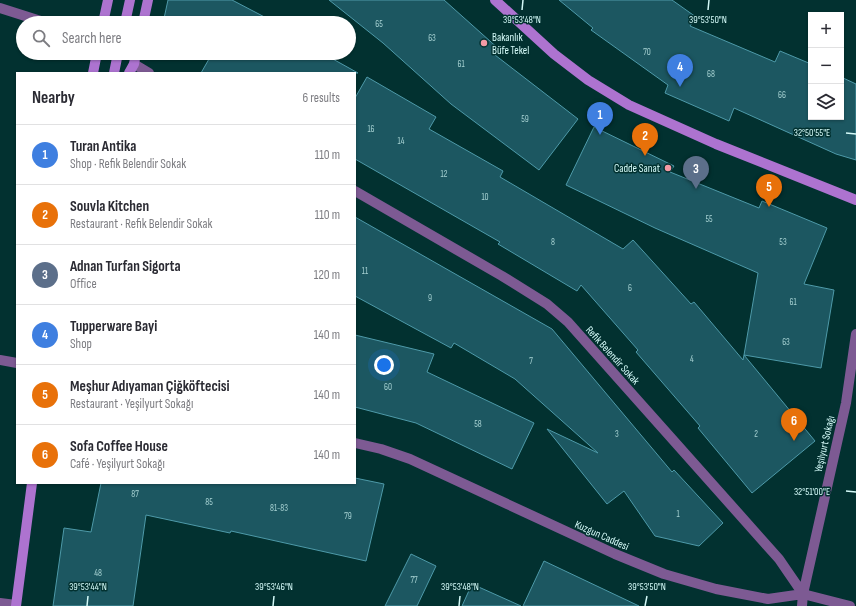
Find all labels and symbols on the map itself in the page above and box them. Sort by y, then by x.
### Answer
text: 39°53'48"N [503,14,541,26]
text: 39°53'50"N [689,14,727,26]
house number: 65 [375,19,383,30]
place label: Bakanlık Büfe Tekel [492,31,529,57]
house number: 63 [428,33,436,44]
marker: Bakanlık Büfe Tekel [479,38,489,48]
house number: 70 [643,47,651,58]
pin: 4 [667,54,693,87]
house number: 61 [457,59,465,70]
house number: 68 [707,69,715,80]
house number: 66 [778,90,786,101]
pin: 1 [587,102,613,135]
house number: 59 [521,114,529,125]
pin: 2 [632,123,658,156]
house number: 16 [367,124,375,135]
text: 32°50'55"E [794,127,830,139]
house number: 14 [398,136,405,147]
pin: 3 [683,156,709,189]
place label: Cadde Sanat [614,162,661,175]
marker: Cadde Sanat [663,163,673,173]
house number: 12 [441,169,448,180]
pin: 5 [756,174,782,207]
house number: 10 [481,192,489,203]
house number: 55 [705,214,713,225]
house number: 8 [551,237,555,248]
house number: 53 [779,237,787,248]
house number: 11 [362,266,369,277]
house number: 6 [628,283,632,294]
house number: 9 [428,293,432,304]
house number: 61 [789,297,797,308]
street label: Refik Belendir Sokak [583,323,643,388]
house number: 63 [782,337,790,348]
house number: 4 [690,354,694,365]
your location [374,355,394,375]
house number: 7 [529,356,533,367]
house number: 60 [384,382,392,393]
pin: 6 [781,408,807,441]
street label: Yeşilyurt Sokağı [812,414,837,474]
house number: 58 [474,419,482,430]
house number: 3 [615,429,619,440]
house number: 2 [754,429,758,440]
text: 32°51'00"E [794,486,830,498]
house number: 87 [131,489,139,500]
house number: 85 [205,497,213,508]
house number: 81-83 [270,503,288,514]
house number: 1 [676,509,680,520]
house number: 79 [344,511,352,522]
street label: Kuzgun Caddesi [573,518,631,553]
house number: 48 [94,568,102,579]
house number: 77 [410,575,418,586]
text: 39°53'44"N [69,581,107,593]
text: 39°53'46"N [255,581,293,593]
text: 39°53'48"N [441,581,479,593]
text: 39°53'50"N [628,581,666,593]

